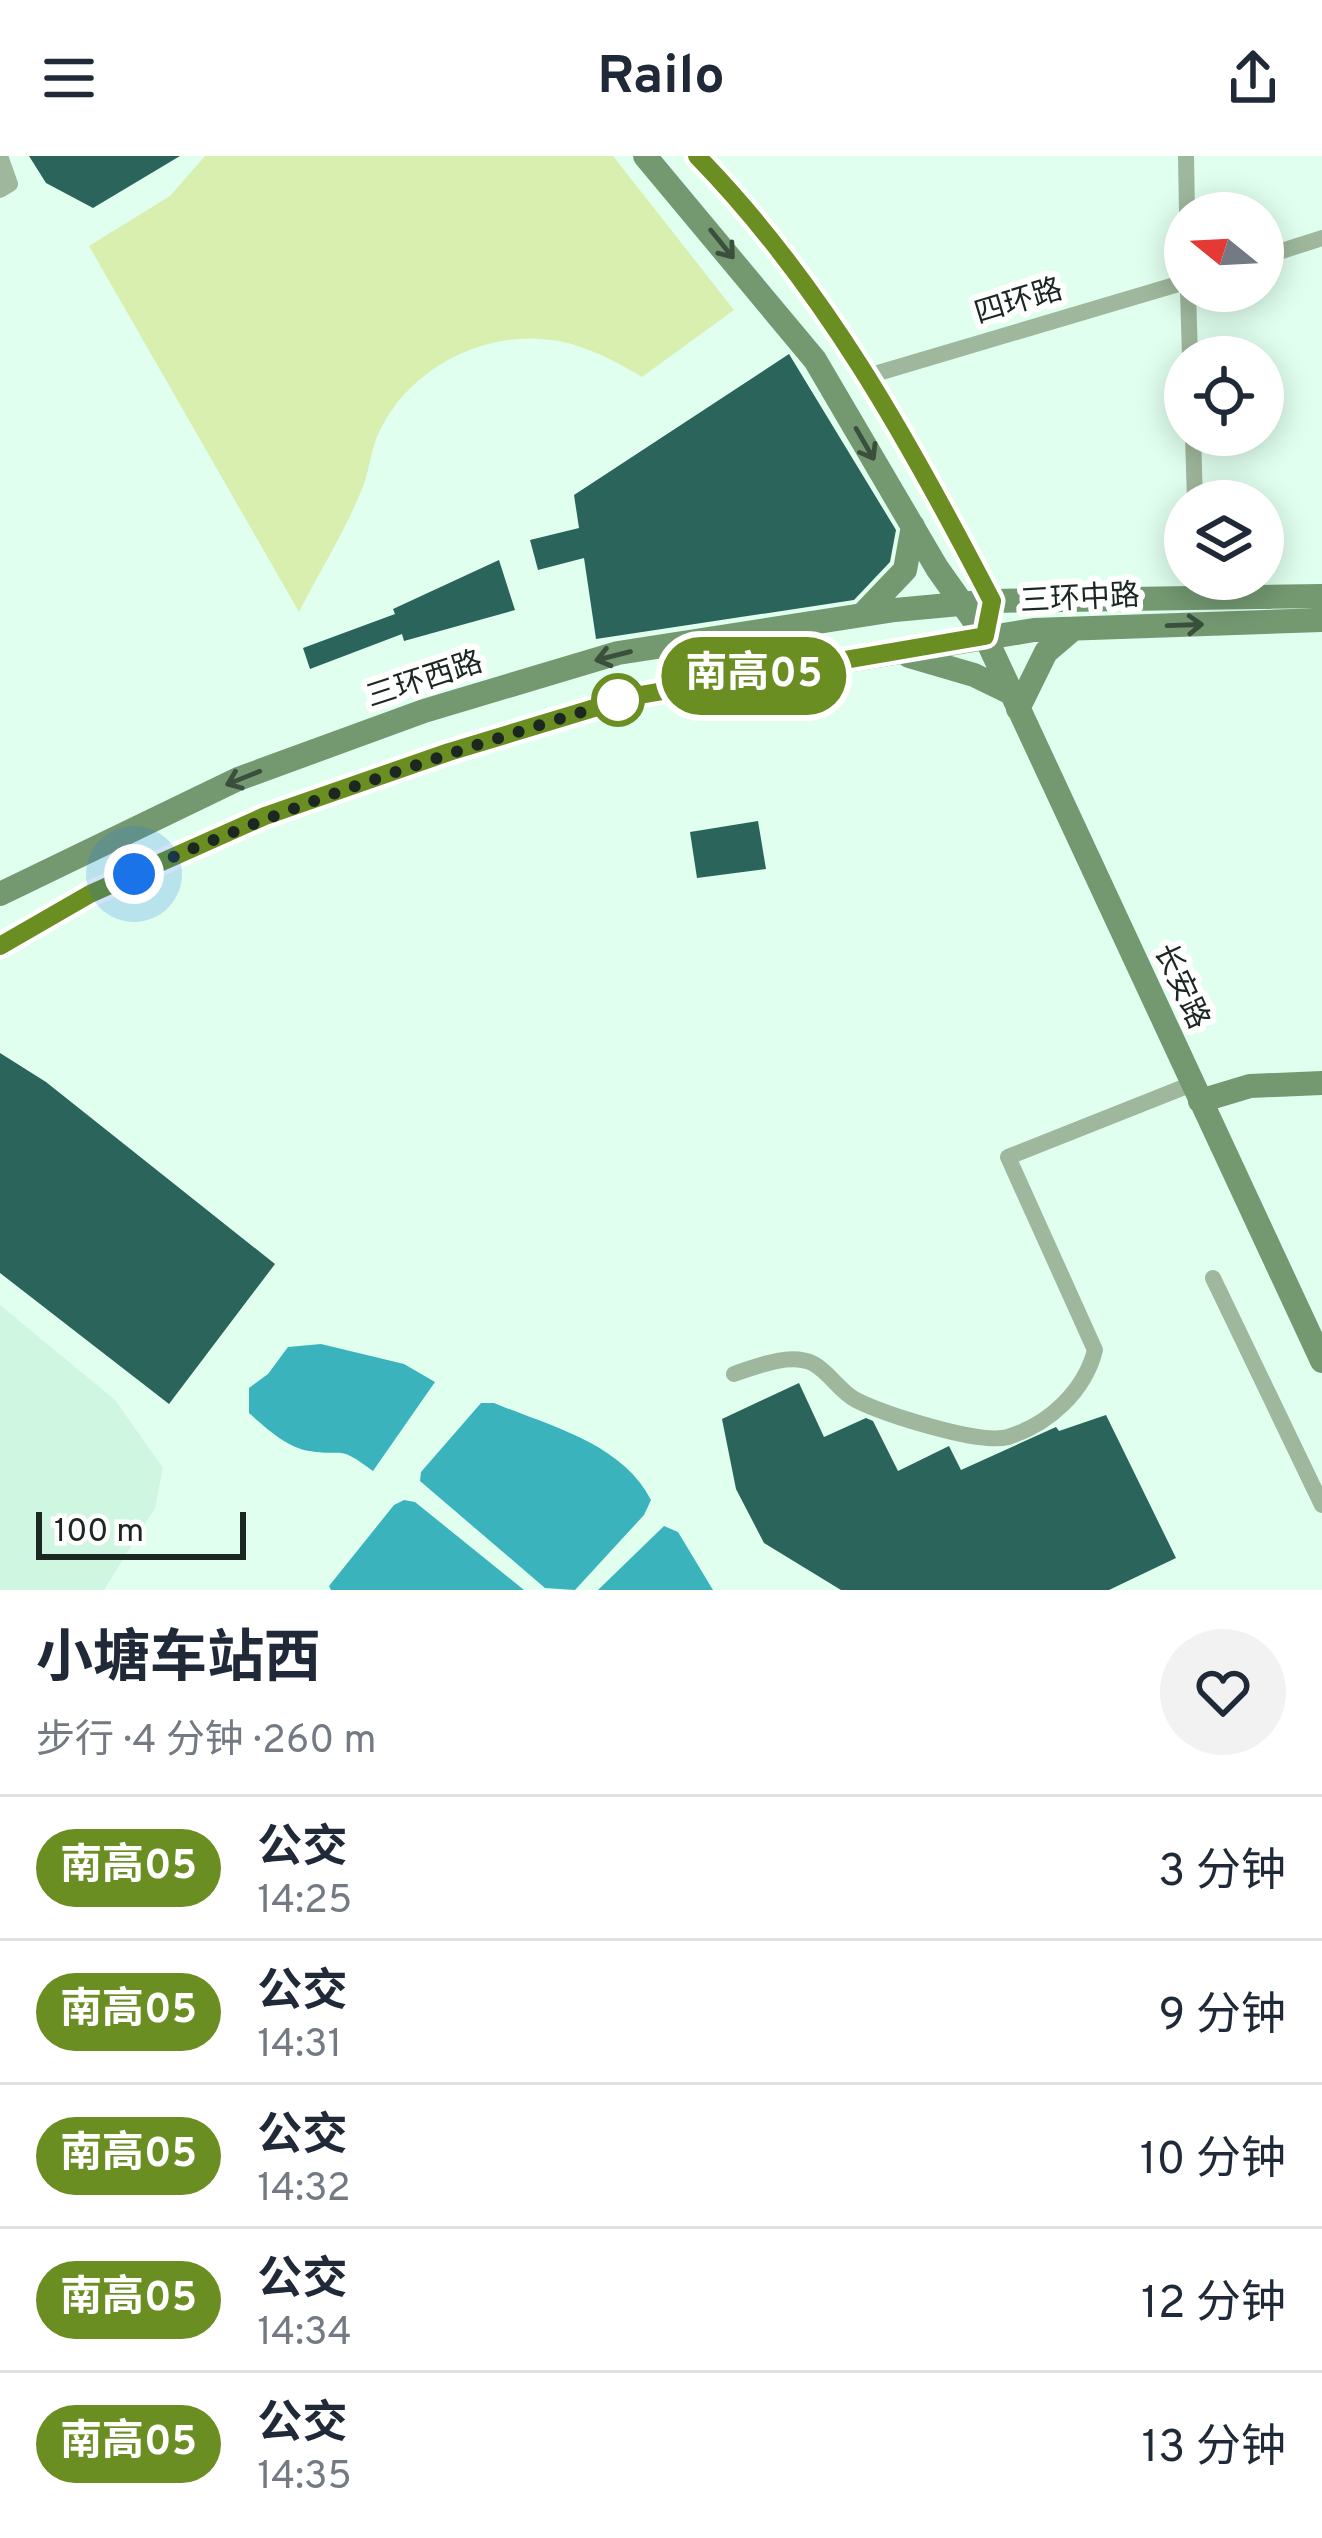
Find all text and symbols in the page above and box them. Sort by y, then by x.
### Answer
text: Railo [597,44,725,113]
icon: menu [36,45,102,111]
icon: share [1220,45,1286,111]
north arrow [1164,192,1284,312]
map controls [1164,192,1284,600]
one-way arrow [708,228,735,259]
street label: 四环路 [971,272,1067,334]
button: locate [1164,336,1284,456]
one-way arrow [853,426,877,461]
button: layers [1164,480,1284,600]
street label: 三环中路 [1019,578,1141,622]
one-way arrow [1165,613,1204,636]
line badge: 南高05 [670,637,838,715]
street label: 三环西路 [362,645,488,717]
one-way arrow [595,646,633,668]
text: 南高05 [685,649,823,702]
unlabelled marker [593,675,643,725]
one-way arrow [226,768,263,790]
your location [104,844,164,904]
street label: 长安路 [1144,938,1216,1036]
scale bar [36,1506,246,1559]
text: 100 m [54,1512,144,1554]
text: 小塘车站西 [36,1626,321,1698]
button: heart [1160,1629,1286,1755]
text: 步行 · 4 分钟 · 260 m [36,1718,376,1767]
text: 公交 [257,1821,347,1878]
text: 南高05 [60,1841,197,1894]
text: 3 分钟 [1158,1845,1286,1902]
text: 14:25 [257,1878,352,1927]
text: 公交 [257,1965,347,2022]
text: 南高05 [60,1985,197,2038]
text: 9 分钟 [1159,1989,1286,2046]
text: 14:31 [257,2022,342,2071]
text: 公交 [257,2109,347,2166]
text: 南高05 [60,2129,197,2182]
text: 10 分钟 [1140,2133,1286,2190]
text: 14:32 [257,2166,351,2215]
text: 公交 [257,2253,347,2310]
text: 南高05 [60,2273,197,2326]
text: 12 分钟 [1141,2277,1286,2334]
text: 14:34 [257,2310,352,2359]
text: 公交 [257,2397,347,2454]
text: 南高05 [60,2417,197,2470]
text: 13 分钟 [1142,2421,1286,2478]
text: 14:35 [257,2454,352,2503]

